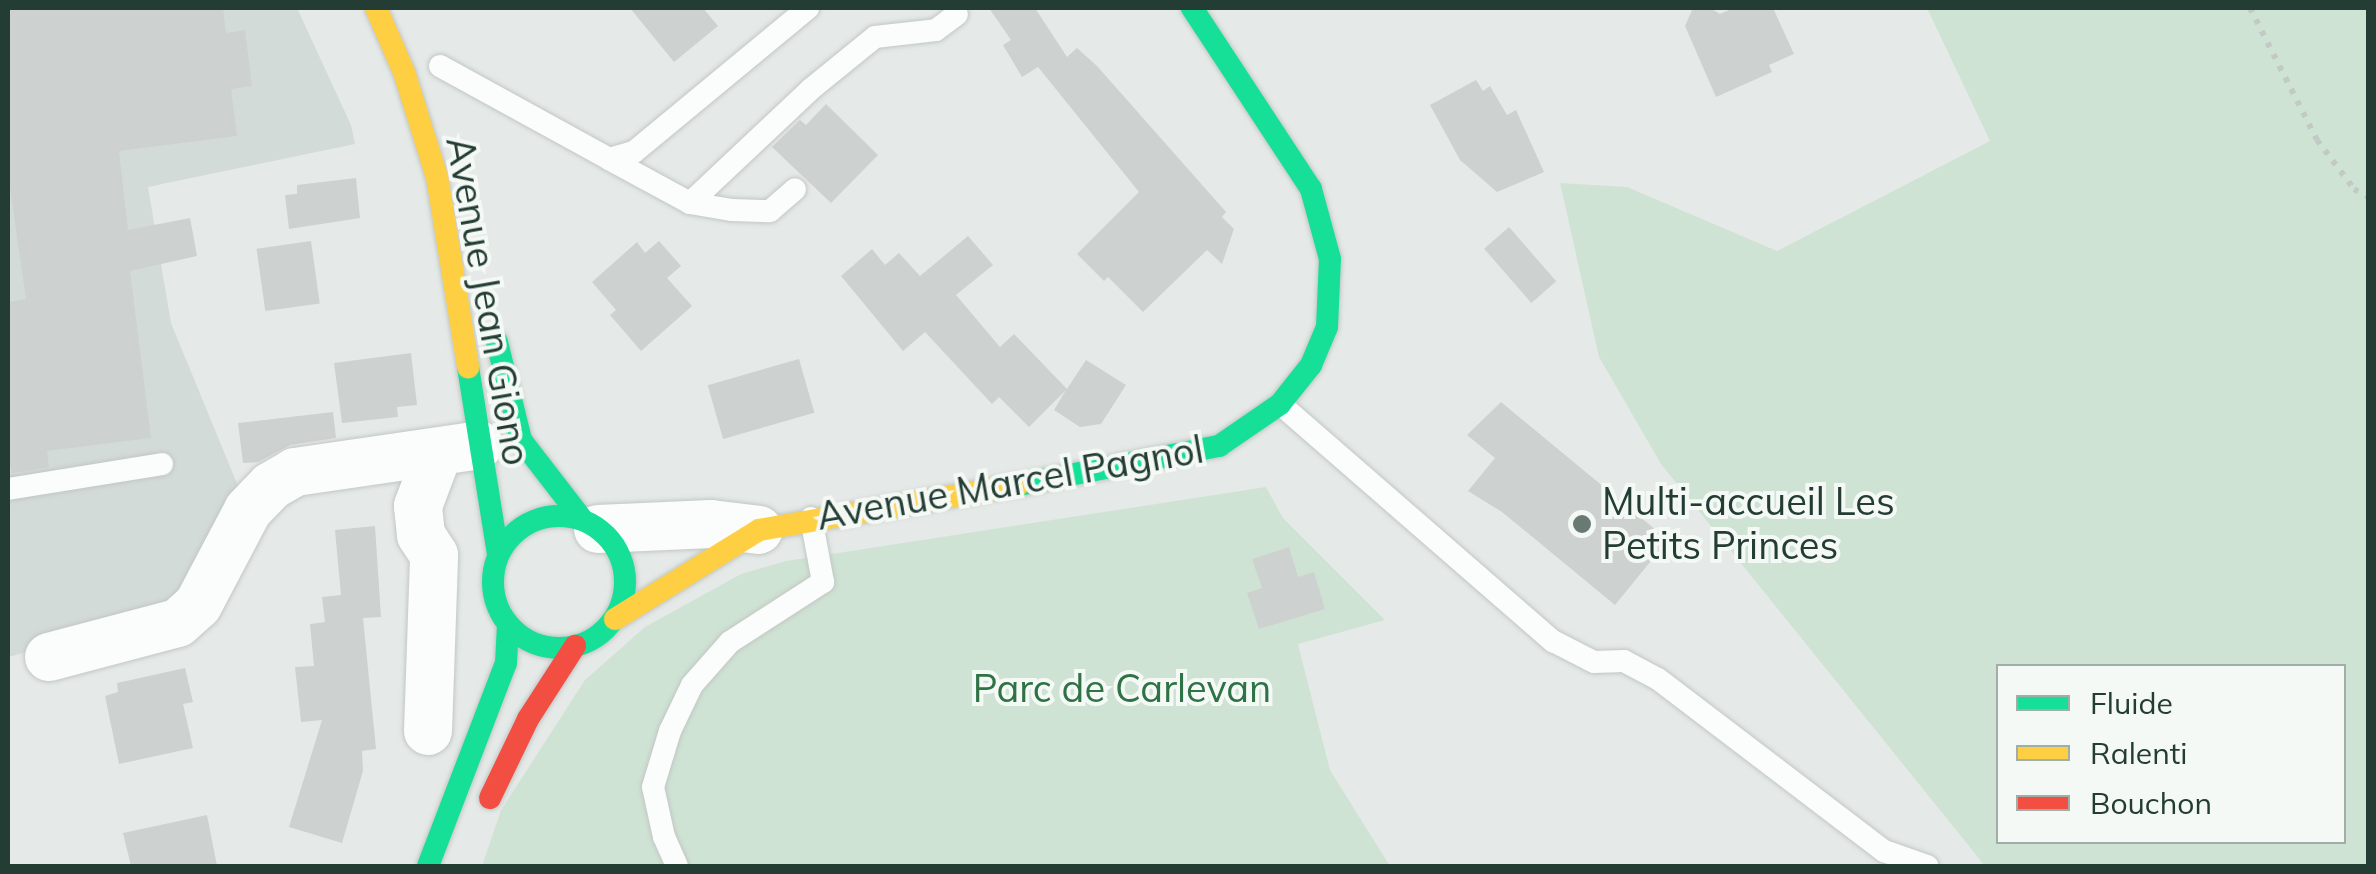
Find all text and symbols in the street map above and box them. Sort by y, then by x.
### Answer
street label: Avenue Jean Giono [437,133,539,469]
street label: Avenue Marcel Pagnol [813,427,1207,539]
place label: Multi-accueil Les Petits Princes [1602,479,1895,568]
marker: Multi-accueil Les Petits Princes [1571,513,1593,535]
legend [1996,664,2346,844]
park label: Parc de Carlevan [973,666,1271,712]
text: Fluide [2090,684,2173,722]
text: Ralenti [2090,734,2187,772]
text: Bouchon [2090,784,2212,822]

